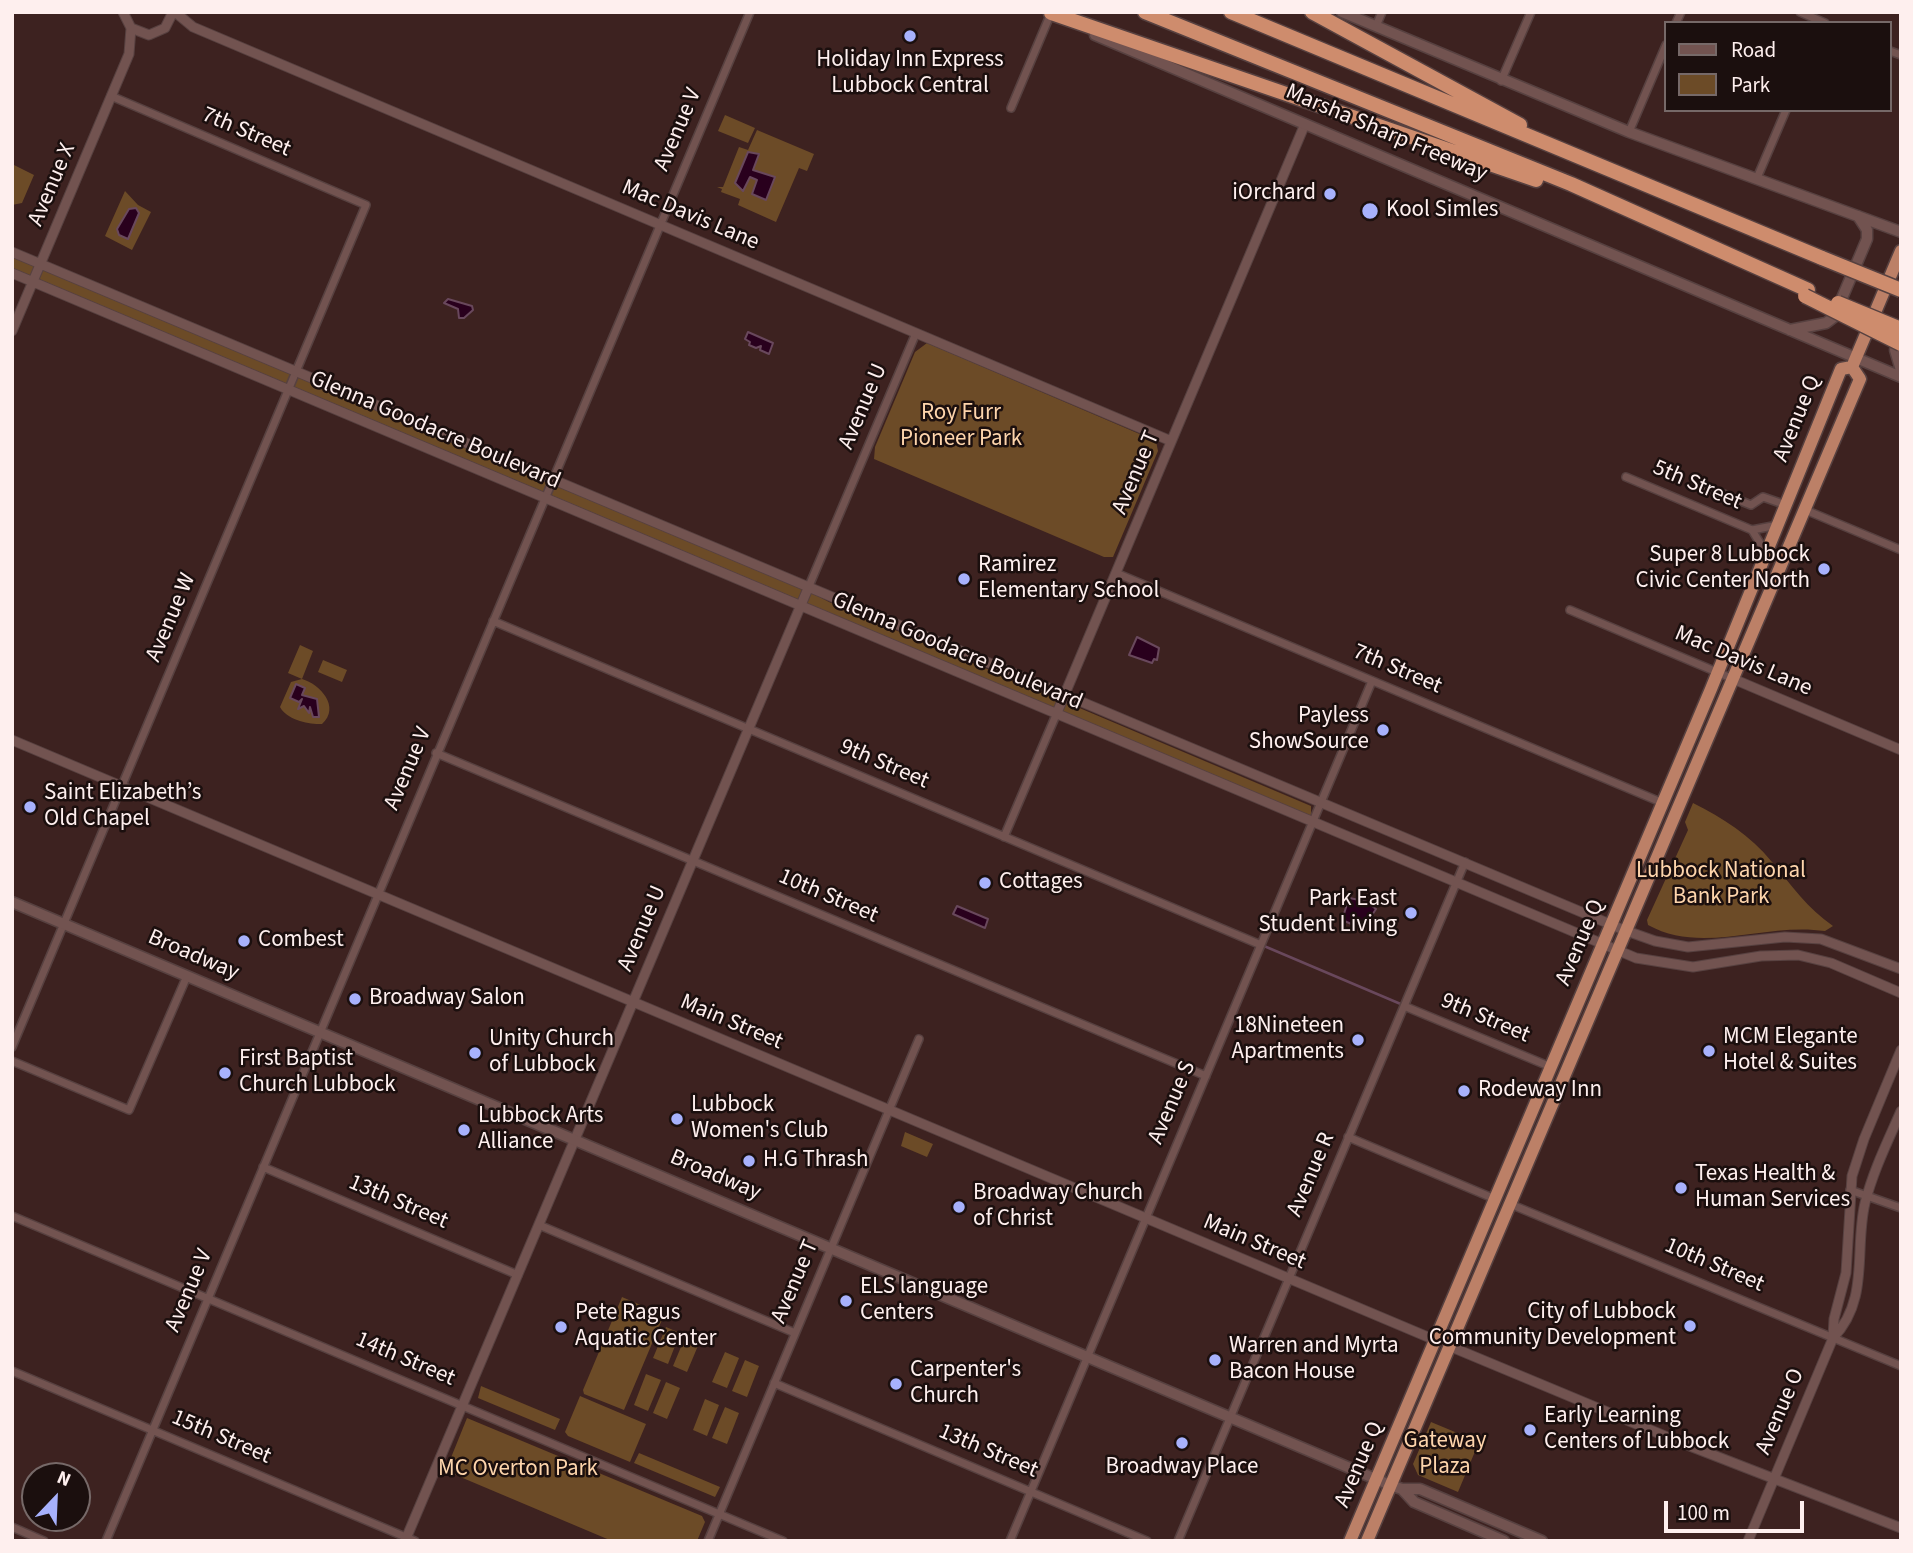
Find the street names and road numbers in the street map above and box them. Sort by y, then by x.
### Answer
street label: Marsha Sharp Freeway [1281,79,1491,189]
street label: Avenue V [649,84,709,176]
street label: 7th Street [197,102,295,164]
street label: Avenue X [23,139,83,231]
street label: Mac Davis Lane [617,175,763,257]
street label: Avenue U [834,360,894,454]
street label: Glenna Goodacre Boulevard [306,366,564,496]
street label: Avenue Q [1768,372,1828,466]
street label: Avenue T [1107,427,1167,519]
street label: 5th Street [1648,455,1746,517]
street label: Avenue W [141,570,203,666]
street label: Glenna Goodacre Boulevard [828,587,1086,717]
street label: Mac Davis Lane [1670,621,1816,703]
street label: 7th Street [1348,639,1446,701]
street label: Avenue V [379,723,439,815]
street label: 9th Street [835,734,933,796]
street label: 10th Street [774,864,882,930]
street label: Avenue U [613,882,673,976]
street label: Avenue Q [1551,896,1611,990]
street label: Broadway [143,924,243,988]
street label: 9th Street [1436,988,1534,1050]
street label: Main Street [676,989,786,1057]
street label: Avenue S [1143,1057,1203,1149]
street label: Avenue R [1282,1129,1342,1221]
street label: Broadway [665,1144,765,1208]
street label: 13th Street [344,1170,452,1236]
street label: Main Street [1199,1209,1309,1277]
street label: 10th Street [1660,1233,1768,1299]
street label: Avenue T [766,1236,826,1328]
street label: Avenue V [160,1245,220,1337]
street label: 14th Street [351,1327,459,1393]
street label: Avenue O [1751,1365,1811,1459]
street label: 15th Street [167,1405,275,1471]
street label: Avenue Q [1330,1418,1390,1512]
street label: 13th Street [934,1419,1042,1485]

